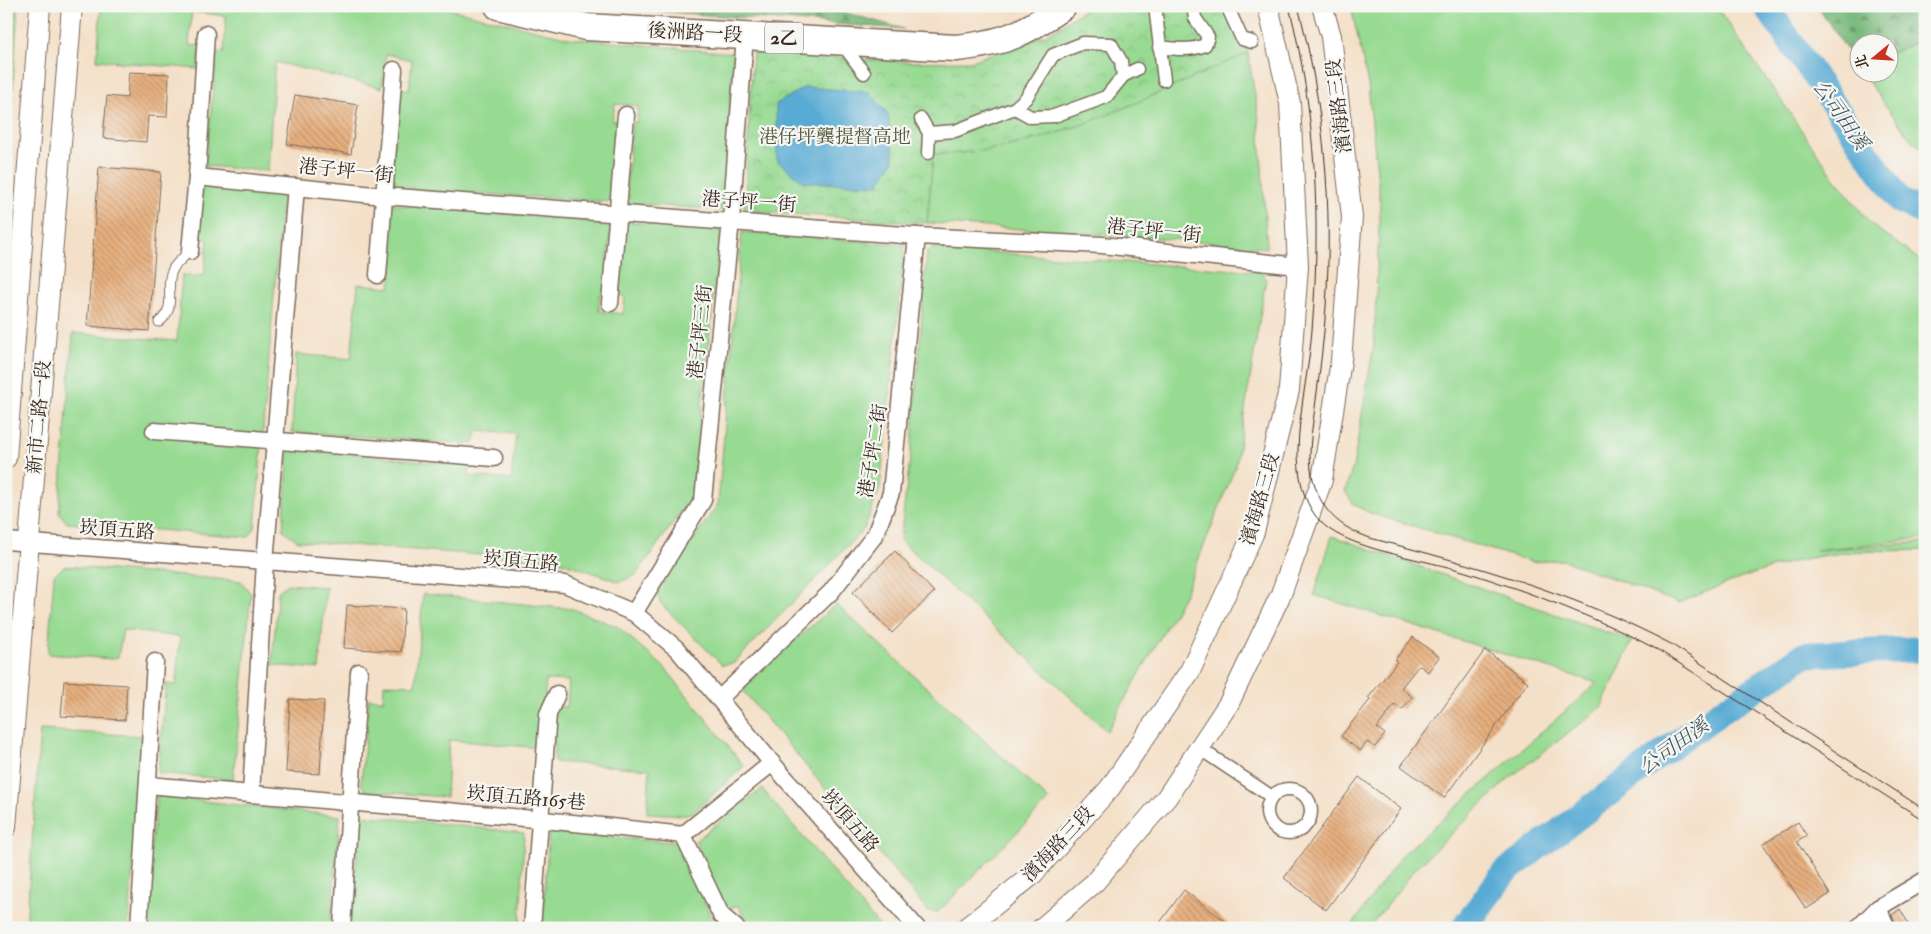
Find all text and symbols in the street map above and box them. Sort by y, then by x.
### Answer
street label: 後洲路一段 [647,19,743,47]
road number: 2乙 [765,22,803,54]
north arrow [1848,32,1898,82]
text: 北 [1852,53,1872,71]
street label: 濱海路三段 [1321,57,1357,155]
water label: 公司田溪 [1808,75,1875,157]
park label: 港仔坪龔提督高地 [759,125,911,149]
street label: 港子坪一街 [297,154,395,188]
street label: 港子坪一街 [701,187,797,217]
street label: 港子坪一街 [1105,214,1203,248]
street label: 港子坪三街 [683,283,717,381]
street label: 新市二路一段 [22,359,56,475]
street label: 港子坪二街 [854,402,892,500]
street label: 濱海路三段 [1235,450,1285,548]
street label: 崁頂五路 [78,515,156,545]
street label: 崁頂五路 [482,546,560,576]
water label: 公司田溪 [1634,711,1715,780]
street label: 崁頂五路165巷 [465,781,587,815]
street label: 崁頂五路 [816,784,884,858]
street label: 濱海路三段 [1017,801,1099,887]

